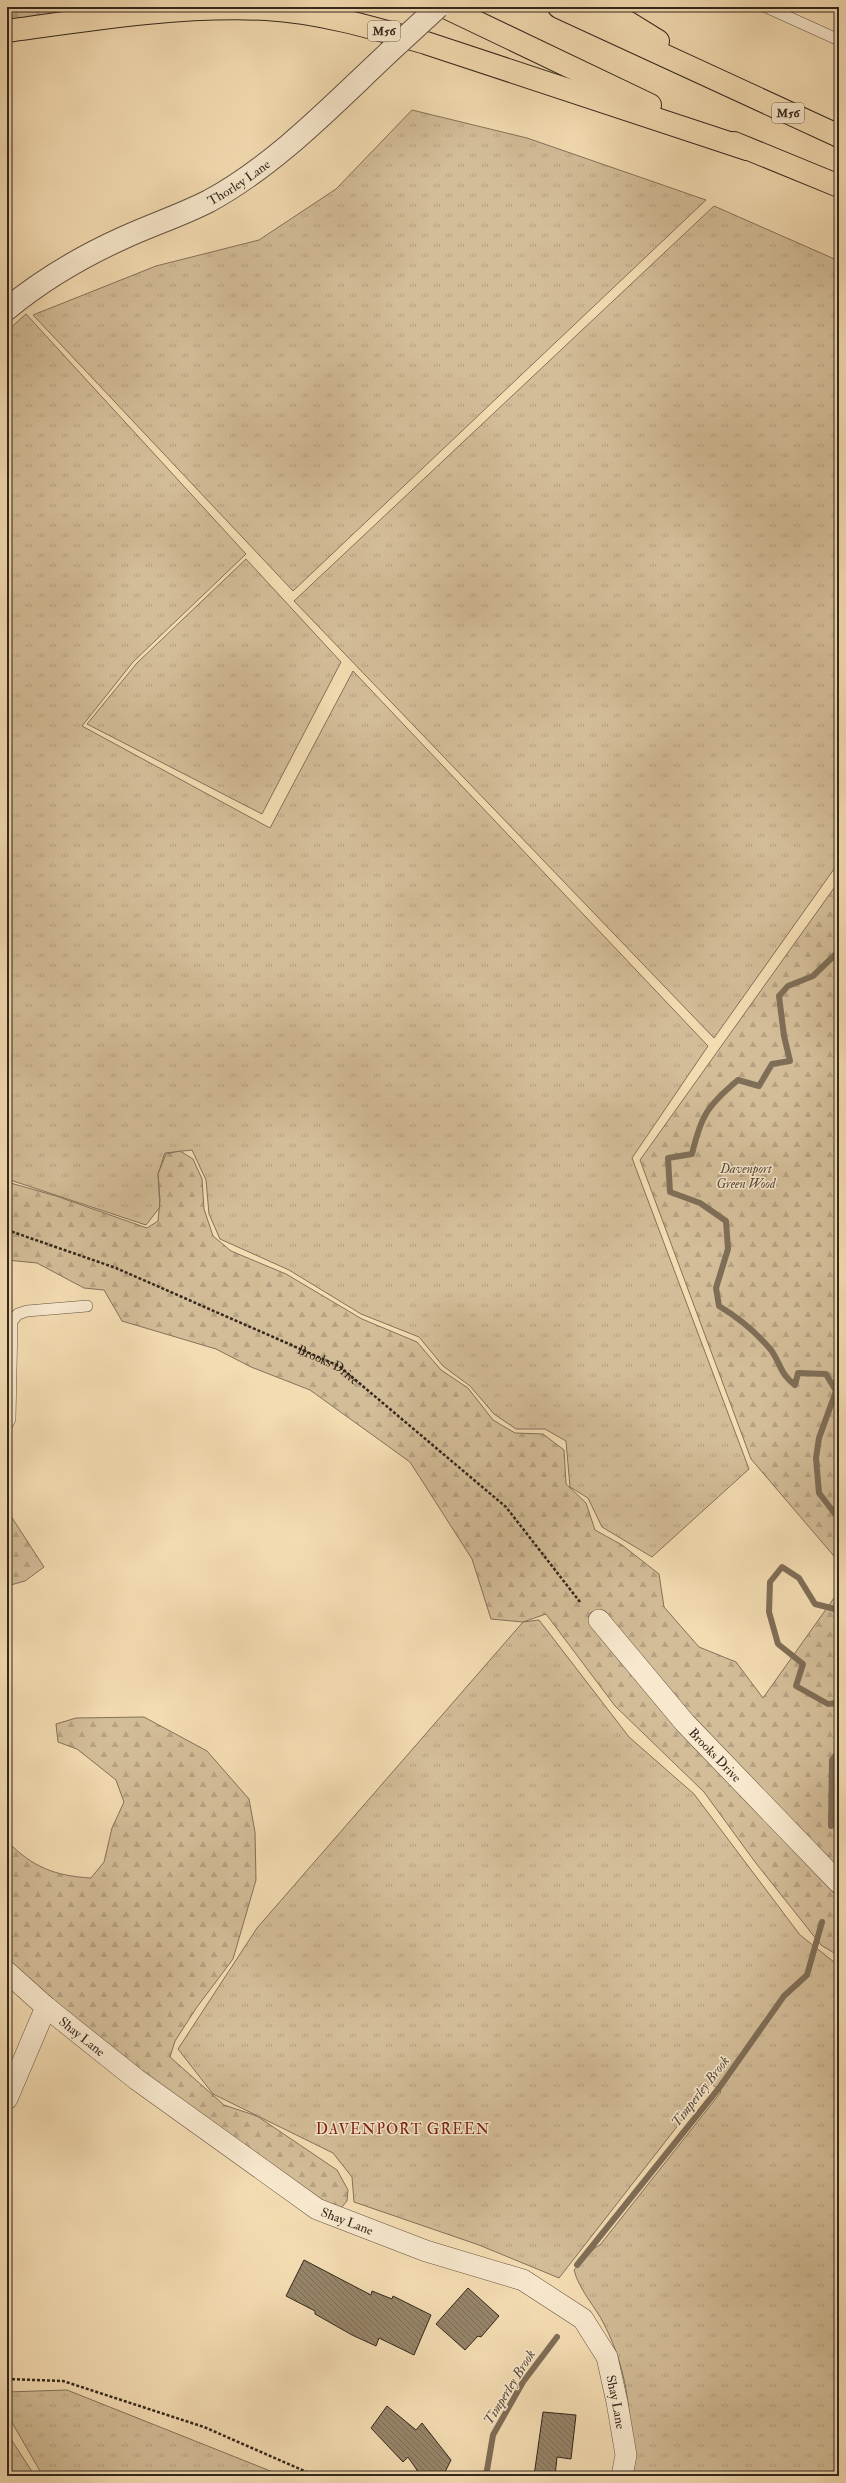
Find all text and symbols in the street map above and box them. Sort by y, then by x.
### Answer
road number: M56 [368,21,400,41]
road number: M56 [772,103,804,123]
street label: Thorley Lane [205,156,274,209]
park label: Davenport Green Wood [717,1161,777,1192]
street label: Brooks Drive [295,1342,363,1389]
street label: Brooks Drive [685,1725,745,1786]
street label: Shay Lane [55,2014,109,2061]
water label: Timperley Brook [668,2052,733,2130]
district label: DAVENPORT GREEN [316,2120,490,2139]
street label: Shay Lane [319,2204,376,2239]
water label: Timperley Brook [480,2347,539,2428]
street label: Shay Lane [602,2374,629,2431]

